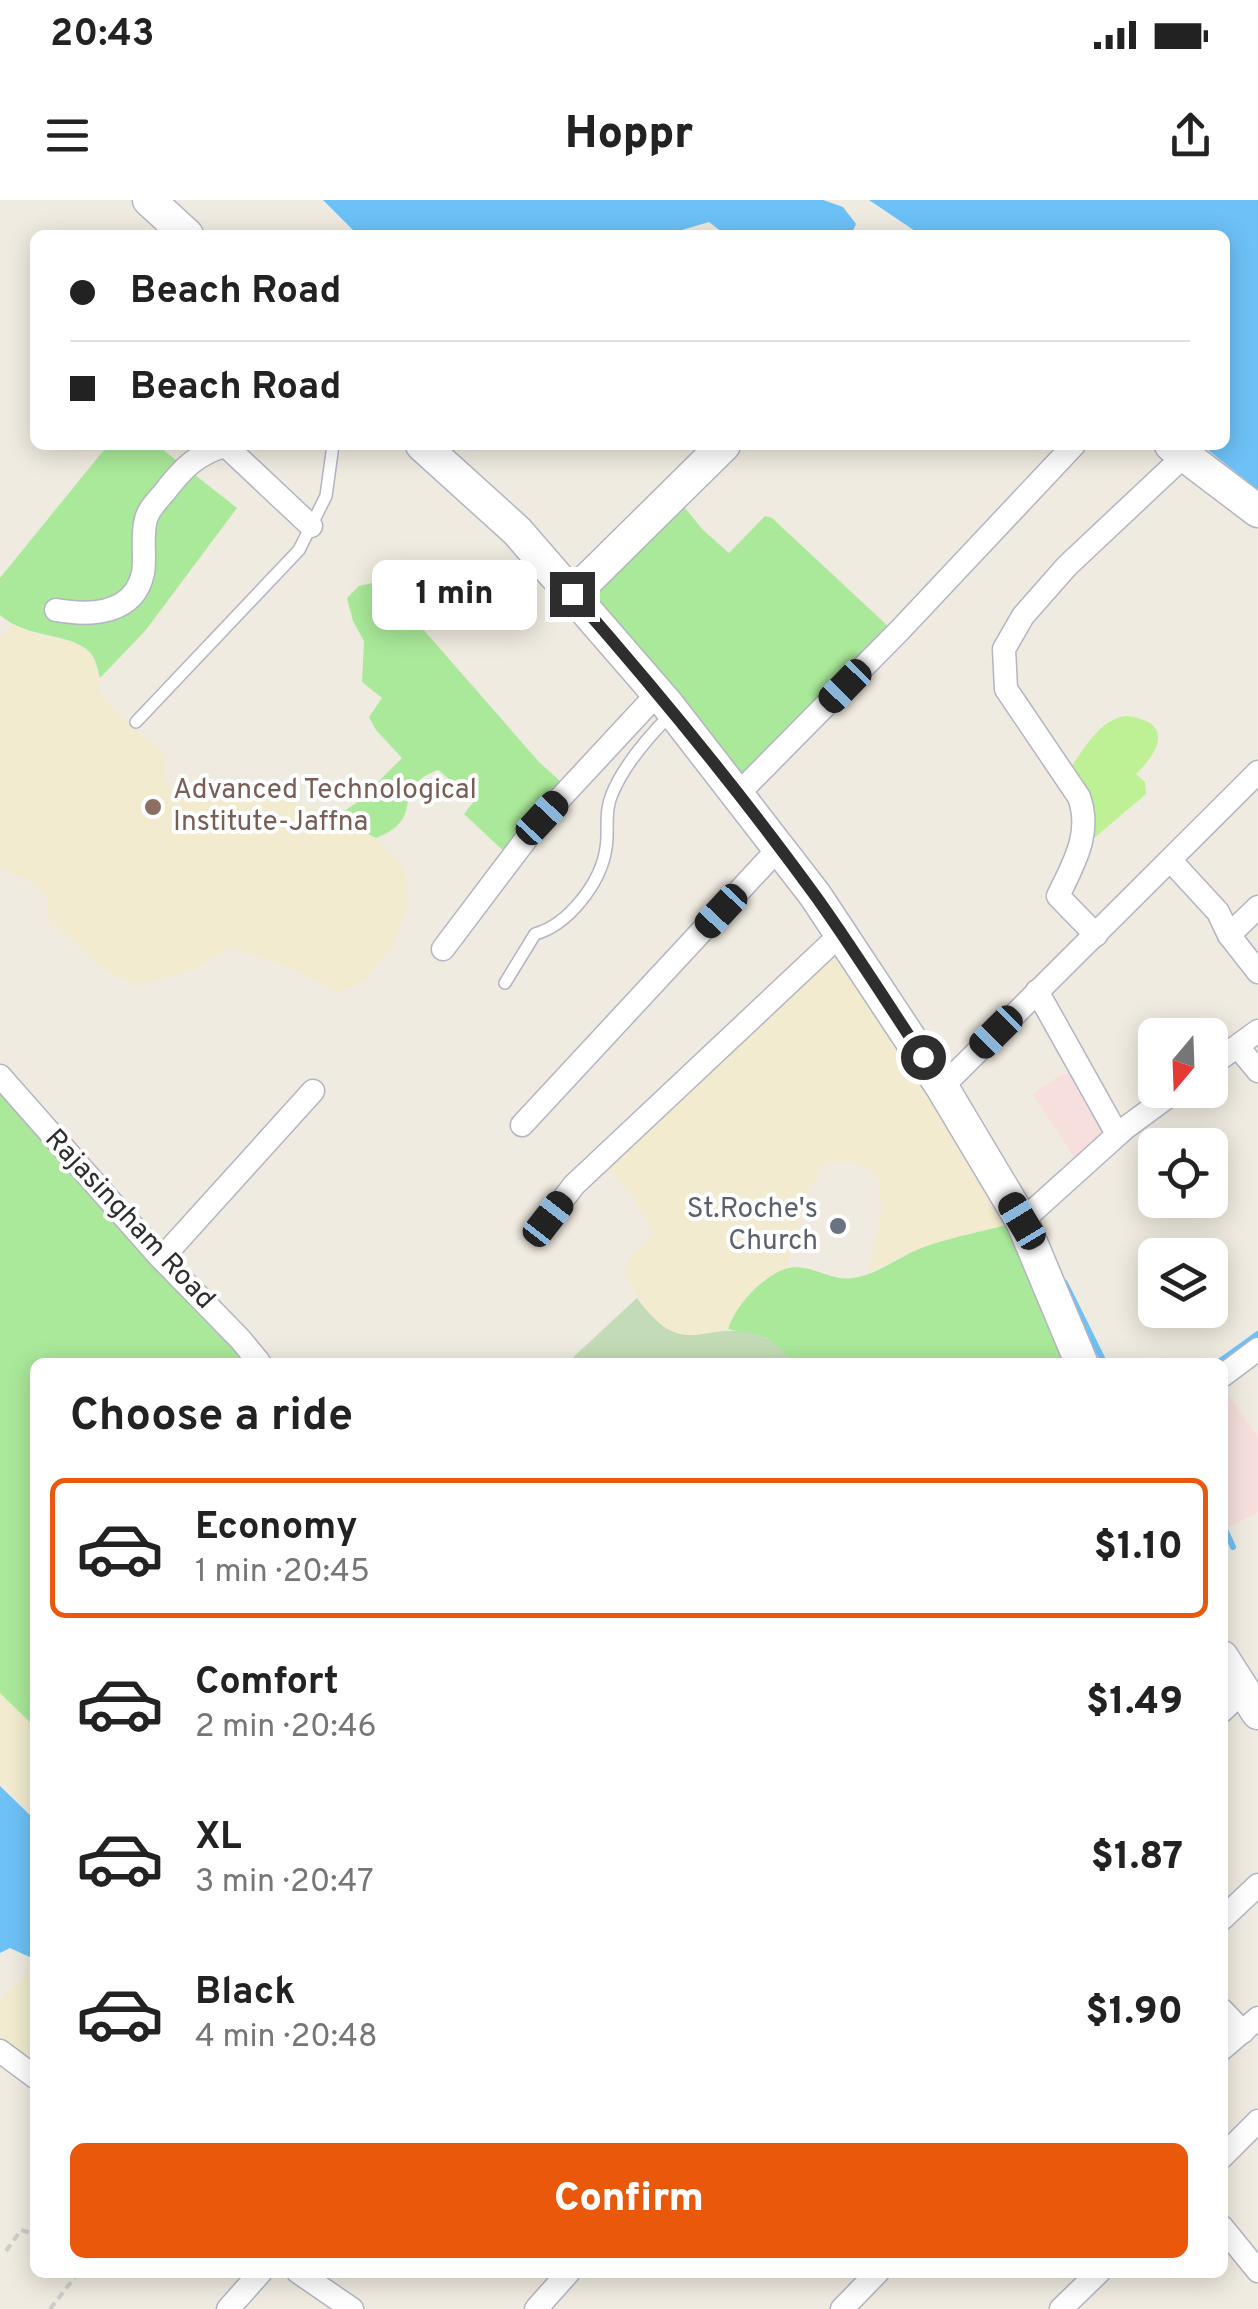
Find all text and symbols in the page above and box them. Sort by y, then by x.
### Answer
text: 20:43 [50,11,155,60]
text: Hoppr [565,107,693,164]
icon: menu [40,108,95,163]
icon: share [1163,108,1218,163]
text: Beach Road [130,268,341,317]
text: Beach Road [130,364,341,413]
callout: 1 min [372,559,537,629]
route end [550,572,595,617]
text: 1 min [415,575,494,615]
car [813,654,877,718]
place label: Advanced Technological Institute-Jaffna [173,773,477,841]
car [511,786,573,850]
marker: Advanced Technological Institute-Jaffna [142,796,164,818]
car [690,879,752,943]
car [964,1000,1028,1064]
north arrow [1138,1018,1228,1108]
map controls [1138,1018,1228,1328]
route start [901,1035,946,1080]
street label: Rajasingham Road [36,1122,222,1318]
button: locate [1138,1128,1228,1218]
car [518,1186,578,1252]
car [994,1188,1050,1254]
place label: St.Roche's Church [687,1192,818,1260]
marker: St.Roche's Church [827,1215,849,1237]
button: layers [1138,1238,1228,1328]
text: Choose a ride [70,1389,353,1446]
icon: car [75,1503,165,1593]
text: Economy [195,1504,357,1553]
text: $1.10 [1094,1524,1183,1573]
text: 1 min · 20:45 [195,1553,370,1593]
icon: car [75,1658,165,1748]
text: Comfort [195,1659,339,1708]
text: $1.49 [1086,1679,1183,1728]
text: 2 min · 20:46 [195,1708,377,1748]
icon: car [75,1813,165,1903]
text: XL [195,1814,242,1863]
text: $1.87 [1091,1834,1183,1883]
text: 3 min · 20:47 [195,1863,374,1903]
icon: car [75,1968,165,2058]
text: Black [195,1969,295,2018]
text: $1.90 [1085,1989,1183,2038]
text: 4 min · 20:48 [195,2018,377,2058]
button: Confirm [70,2143,1188,2258]

